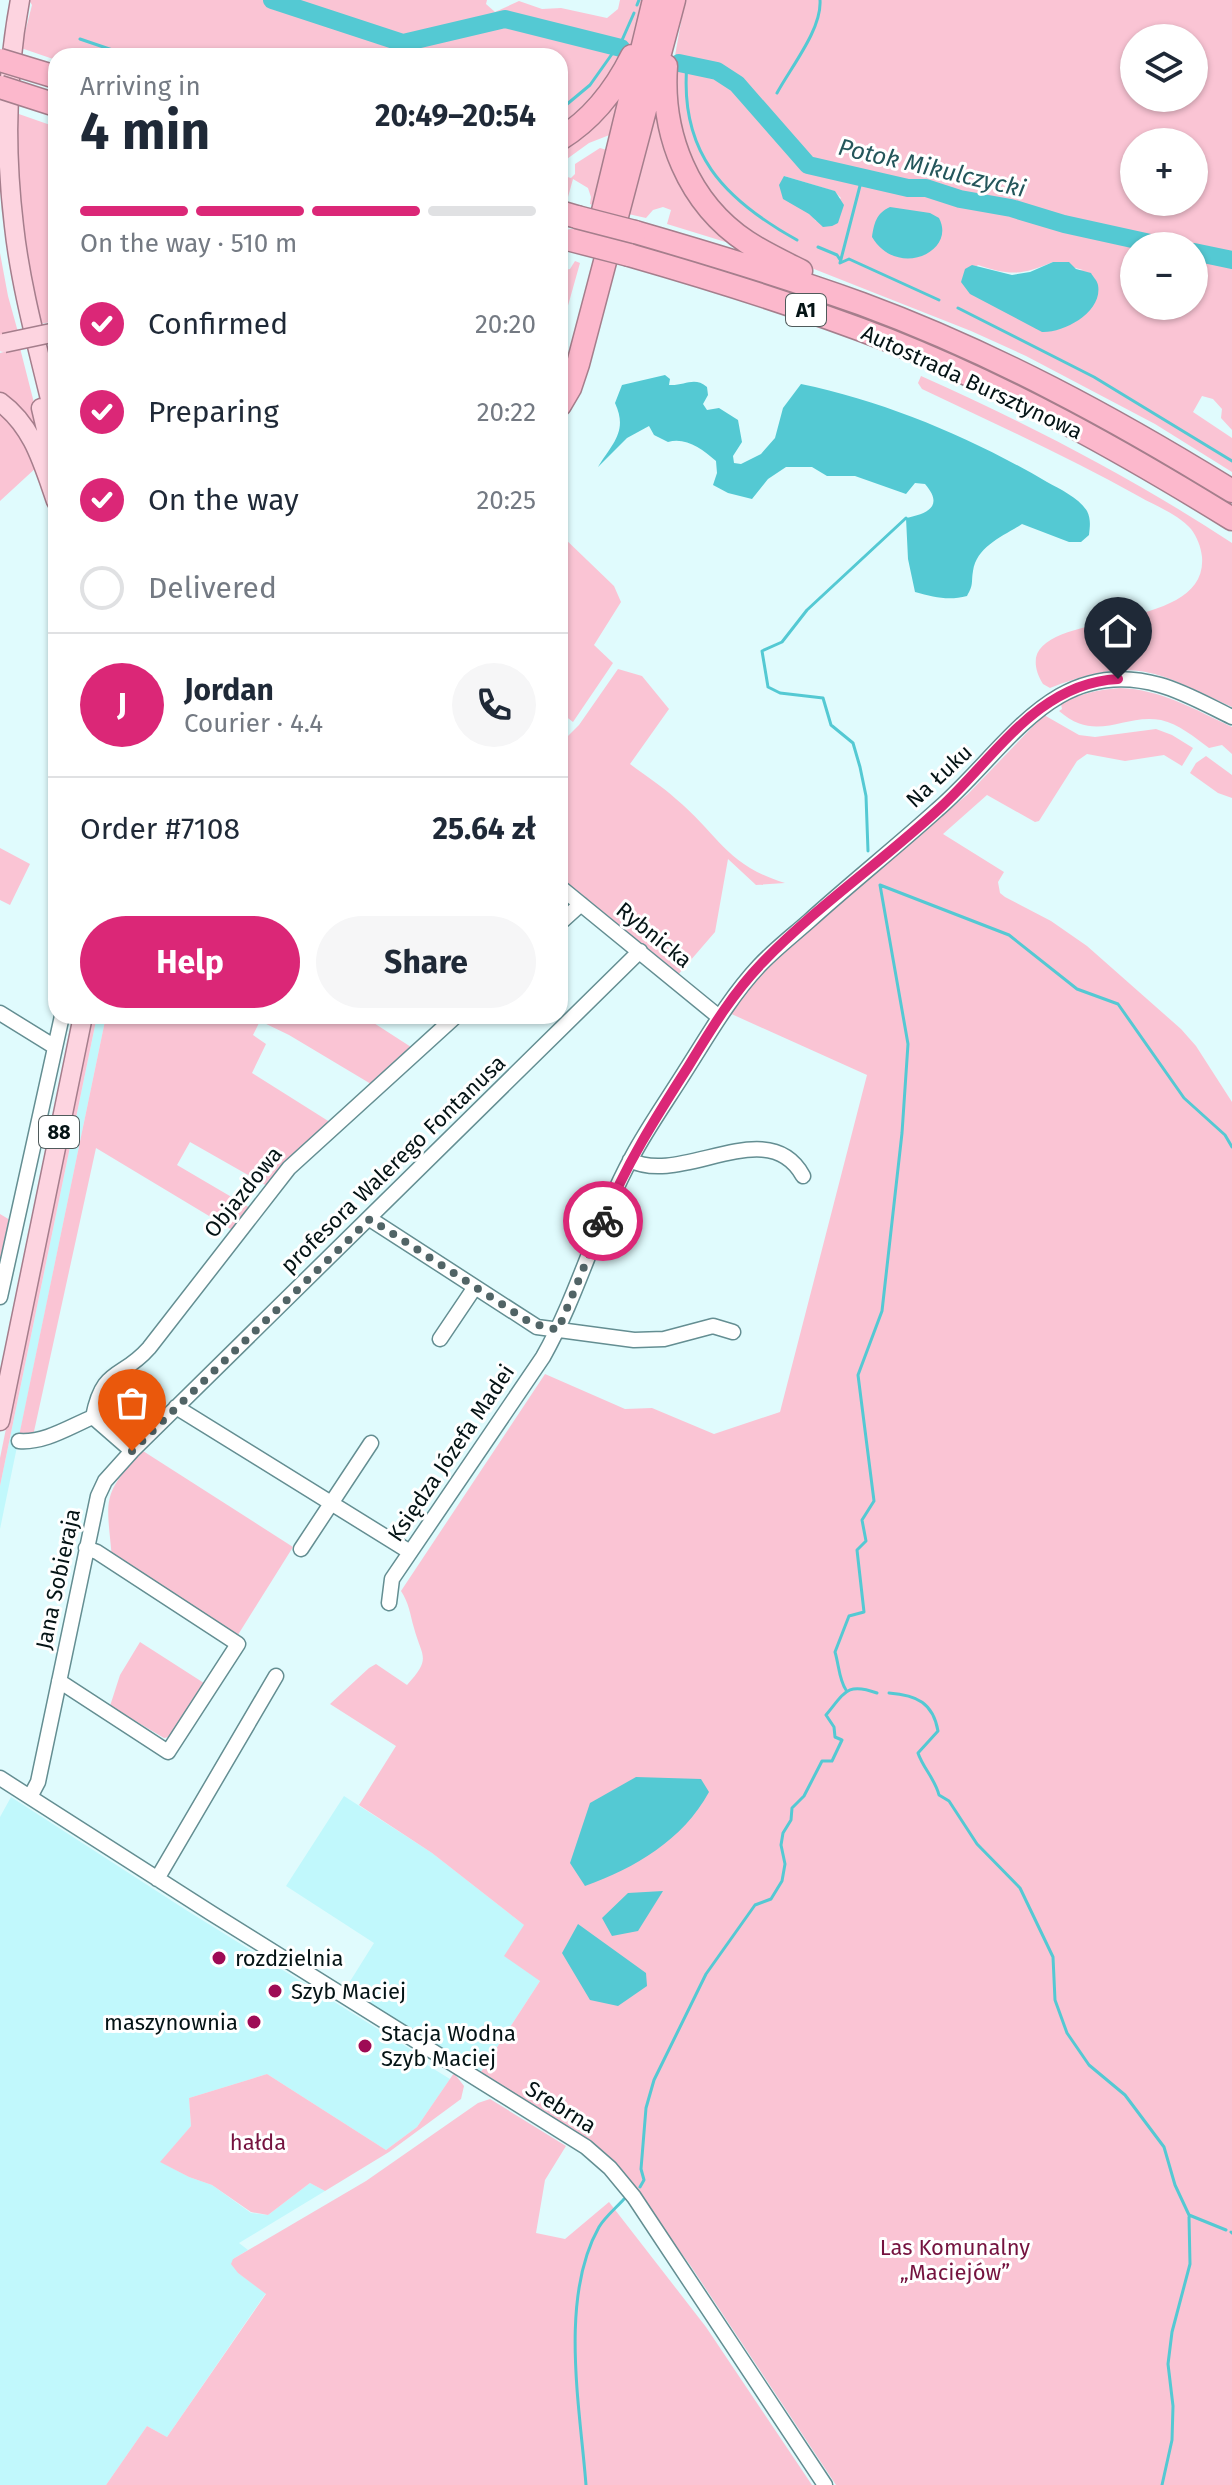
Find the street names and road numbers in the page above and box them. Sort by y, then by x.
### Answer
road number: A1 [786,294,826,326]
street label: Autostrada Bursztynowa [857,319,1087,445]
street label: Na Łuku [900,739,978,813]
street label: Rybnicka [611,896,697,974]
street label: profesora Walerego Fontanusa [275,1049,511,1279]
road number: 88 [39,1116,79,1148]
street label: Objazdowa [198,1141,288,1243]
street label: Księdza Józefa Madei [382,1359,520,1547]
street label: Jana Sobieraja [30,1506,86,1652]
street label: Srebrna [521,2075,601,2139]

